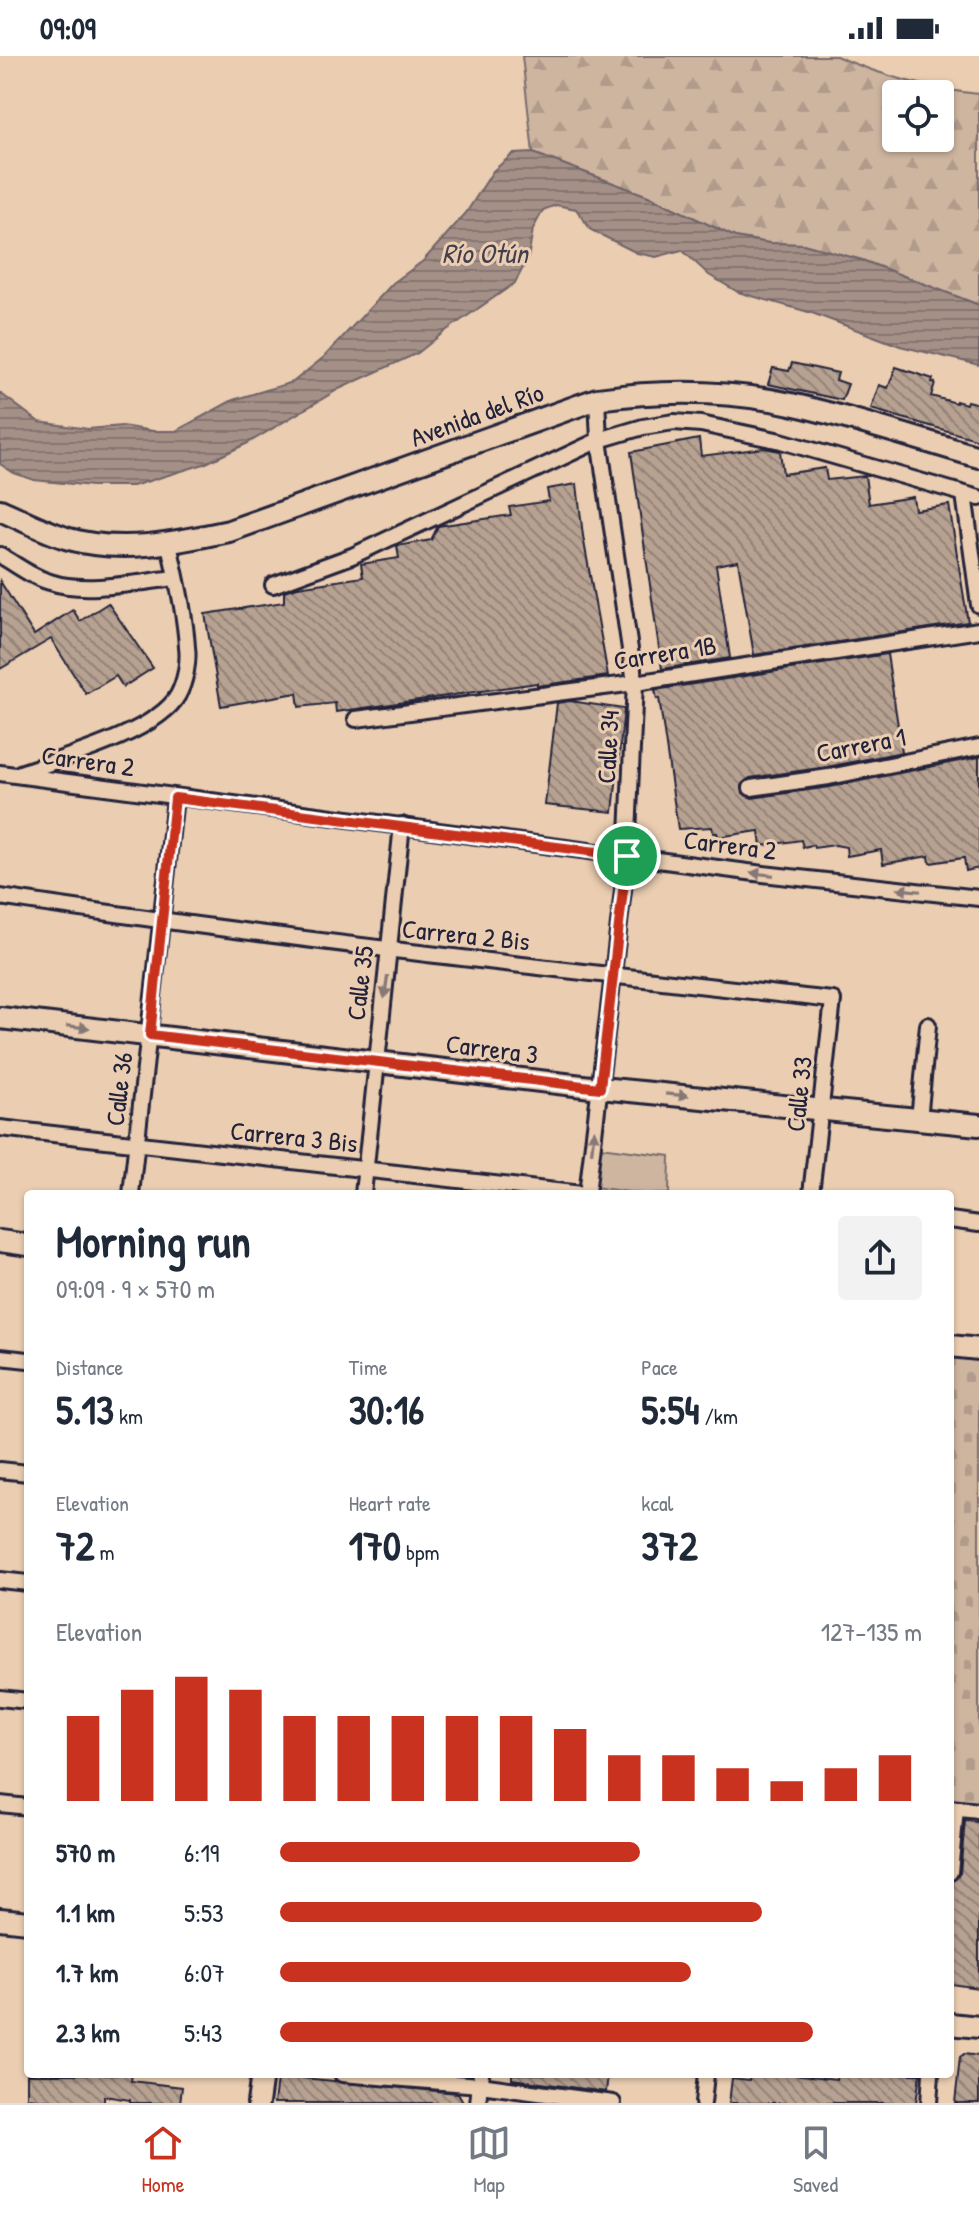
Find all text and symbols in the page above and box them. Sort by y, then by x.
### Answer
text: 09:09 [40,8,96,48]
map controls [882,80,954,152]
button: locate [882,80,954,152]
water label: Río Otún [442,234,530,272]
street label: Avenida del Río [406,374,548,455]
street label: Carrera 1B [611,627,719,678]
street label: Calle 34 [588,709,627,785]
street label: Carrera 1 [813,719,909,770]
street label: Carrera 2 [40,737,137,784]
street label: Carrera 2 [682,821,778,868]
pin [593,822,661,890]
icon: arrive [605,834,649,878]
one-way arrow [749,867,774,880]
one-way arrow [896,883,921,896]
street label: Carrera 2 Bis [400,910,532,959]
street label: Calle 35 [338,944,381,1022]
one-way arrow [379,974,392,999]
one-way arrow [65,1020,90,1033]
street label: Carrera 3 [444,1025,540,1072]
street label: Calle 36 [97,1050,140,1128]
street label: Calle 33 [777,1055,820,1133]
one-way arrow [665,1089,690,1102]
street label: Carrera 3 Bis [229,1112,359,1161]
one-way arrow [587,1128,600,1153]
text: Morning run [56,1211,251,1271]
button: share [838,1216,922,1300]
text: 09:09 · 9 × 570 m [56,1271,215,1306]
text: Distance [56,1352,123,1382]
text: Time [349,1352,388,1382]
text: Pace [641,1352,678,1382]
text: 5.13 [56,1382,114,1436]
text: 30:16 [349,1382,424,1436]
text: 5:54 [641,1382,699,1436]
text: km [114,1401,143,1431]
text: /km [699,1401,738,1431]
text: Elevation [56,1488,129,1518]
text: Heart rate [349,1488,431,1518]
text: kcal [641,1488,673,1518]
text: 72 [56,1518,95,1572]
text: 170 [349,1518,401,1572]
text: 372 [641,1518,698,1572]
text: m [95,1537,115,1567]
text: bpm [401,1537,439,1567]
text: Elevation [56,1614,142,1649]
text: 127–135 m [821,1614,922,1649]
text: 570 m [56,1835,115,1870]
text: 6:19 [184,1835,219,1870]
text: 1.1 km [56,1895,115,1930]
text: 5:53 [184,1895,224,1930]
text: 1.7 km [56,1955,118,1990]
text: 6:07 [184,1955,225,1990]
text: 2.3 km [56,2015,120,2050]
text: 5:43 [184,2015,222,2050]
tab: Home [141,2121,185,2199]
tab: Map [467,2121,511,2199]
tab: Saved [793,2121,838,2199]

